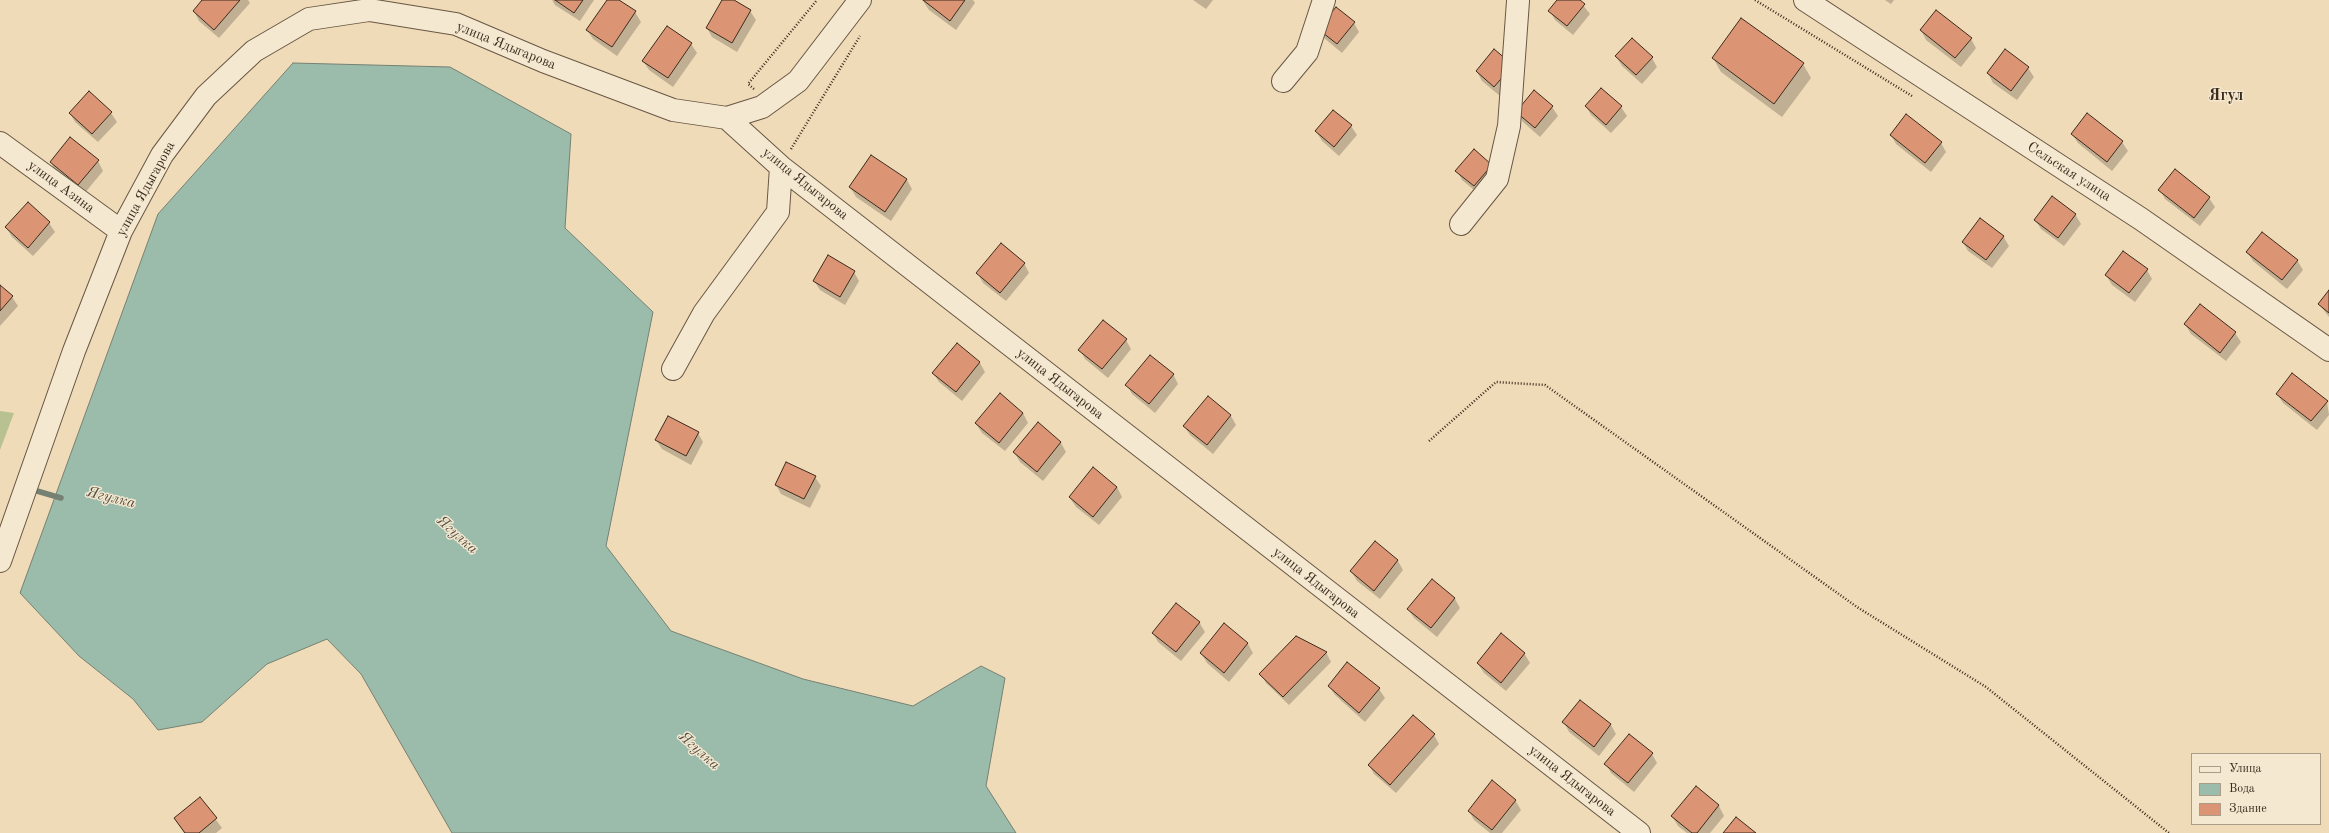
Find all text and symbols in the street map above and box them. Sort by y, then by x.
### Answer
street label: улица Ядыгарова [454,18,558,74]
district label: Ягул [2209,86,2243,106]
street label: улица Ядыгарова [113,139,179,239]
street label: Сельская улица [2024,139,2114,205]
street label: улица Ядыгарова [759,144,851,224]
street label: улица Азина [24,157,98,217]
street label: улица Ядыгарова [1013,345,1107,423]
water label: Ягулка [85,483,137,513]
water label: Ягулка [433,512,481,558]
street label: улица Ядыгарова [1269,544,1363,622]
water label: Ягулка [675,728,723,774]
street label: улица Ядыгарова [1525,742,1619,820]
legend [2191,753,2321,825]
text: Улица [2229,763,2262,775]
text: Вода [2229,783,2255,795]
text: Здание [2229,803,2267,815]

